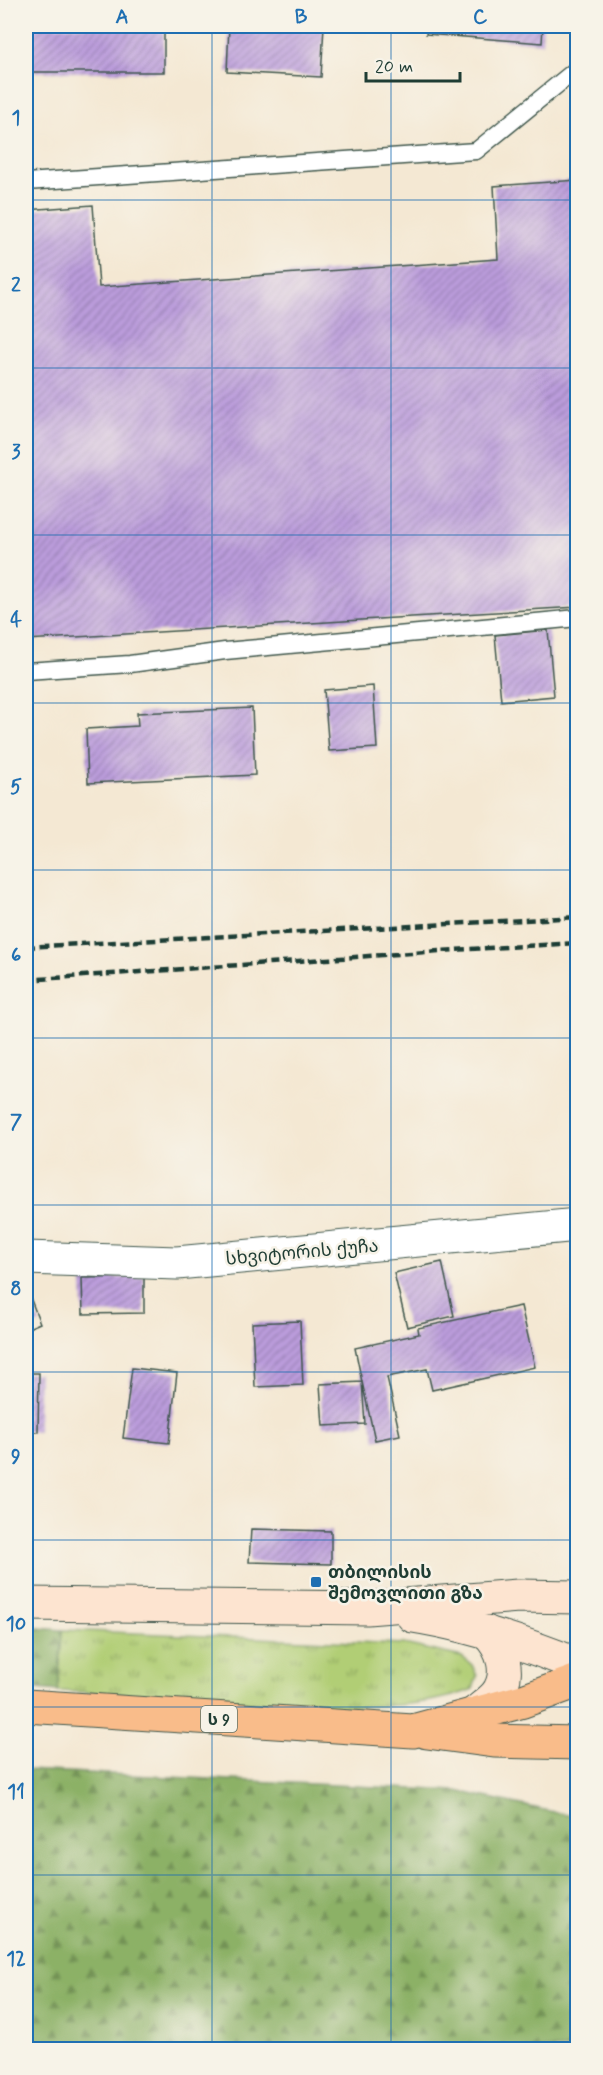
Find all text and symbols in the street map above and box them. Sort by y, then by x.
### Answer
text: A [115,4,129,31]
text: B [295,4,308,31]
text: C [473,4,488,31]
scale bar [366,45,460,83]
text: 20 m [375,55,413,79]
text: 1 [12,105,20,132]
text: 2 [11,272,21,299]
text: 3 [11,439,21,466]
text: 4 [10,607,22,634]
text: 5 [10,774,22,801]
text: 6 [11,942,21,969]
text: 7 [10,1109,22,1136]
street label: სხვიტორის ქუჩა [225,1234,379,1272]
text: 8 [10,1276,22,1303]
text: 9 [11,1444,21,1471]
place label: თბილისის შემოვლითი გზა [328,1561,483,1606]
marker: თბილისის შემოვლითი გზა [309,1575,323,1589]
text: 10 [6,1611,26,1638]
road number: ს 9 [201,1706,237,1732]
text: 11 [7,1779,25,1806]
text: 12 [6,1946,26,1973]

